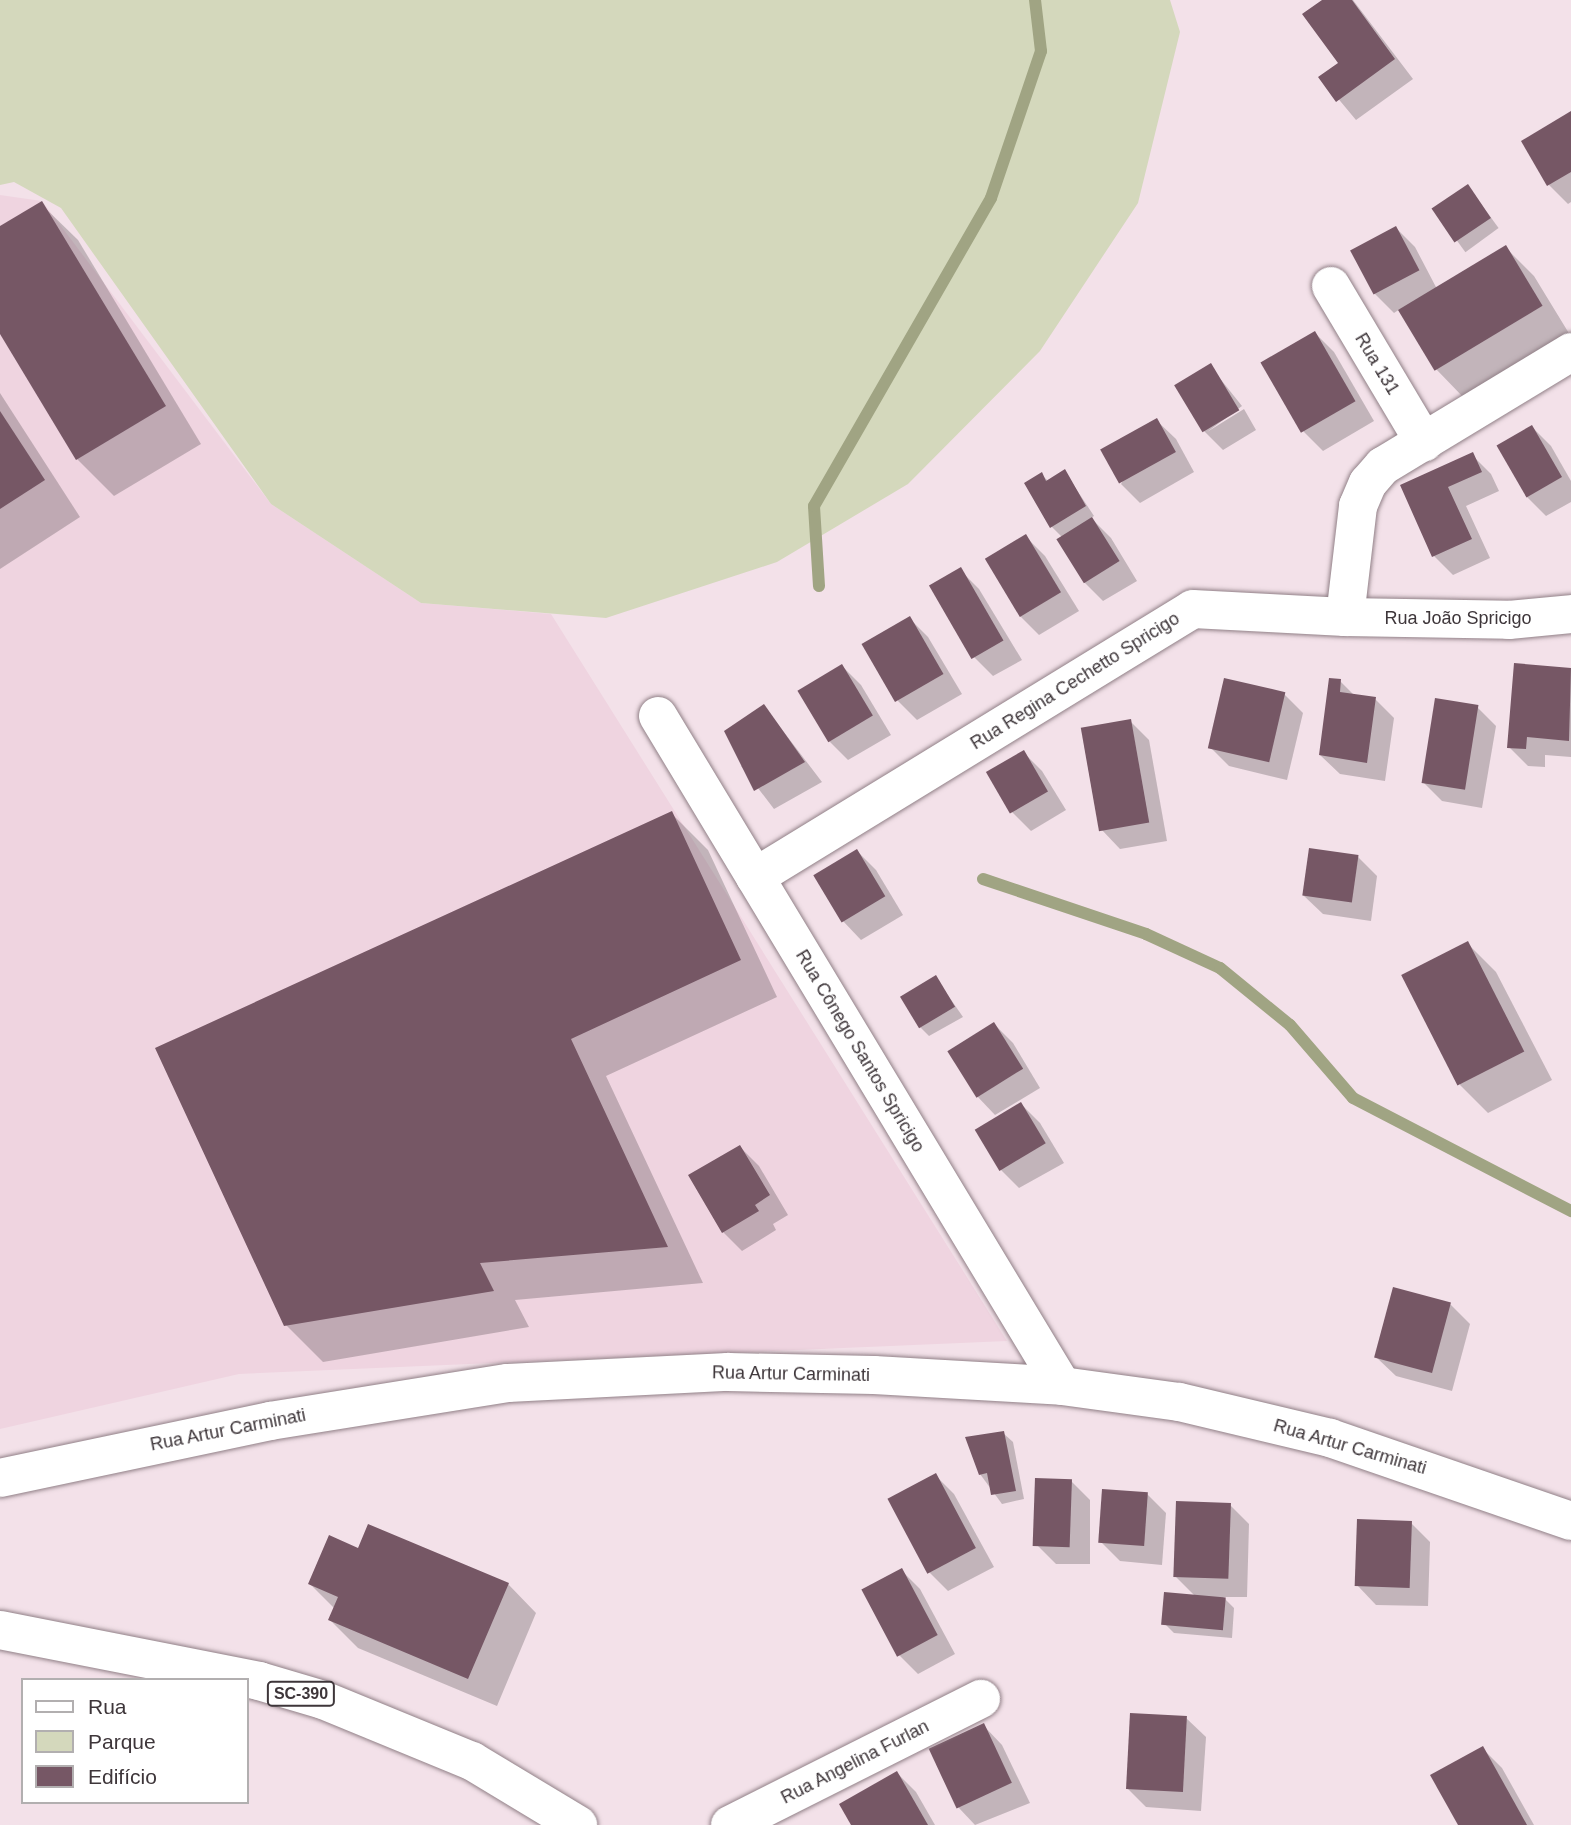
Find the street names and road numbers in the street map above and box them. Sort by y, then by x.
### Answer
street label: Rua 131 [1350,329,1404,399]
street label: Rua João Spricigo [1384,607,1532,629]
street label: Rua Regina Cechetto Spricigo [967,608,1183,754]
street label: Rua Cônego Santos Spricigo [791,946,929,1156]
street label: Rua Artur Carminati [711,1362,871,1386]
street label: Rua Artur Carminati [148,1404,308,1456]
street label: Rua Artur Carminati [1271,1415,1429,1479]
road number: SC-390 [266,1682,336,1706]
street label: Rua Angelina Furlan [777,1715,933,1809]

